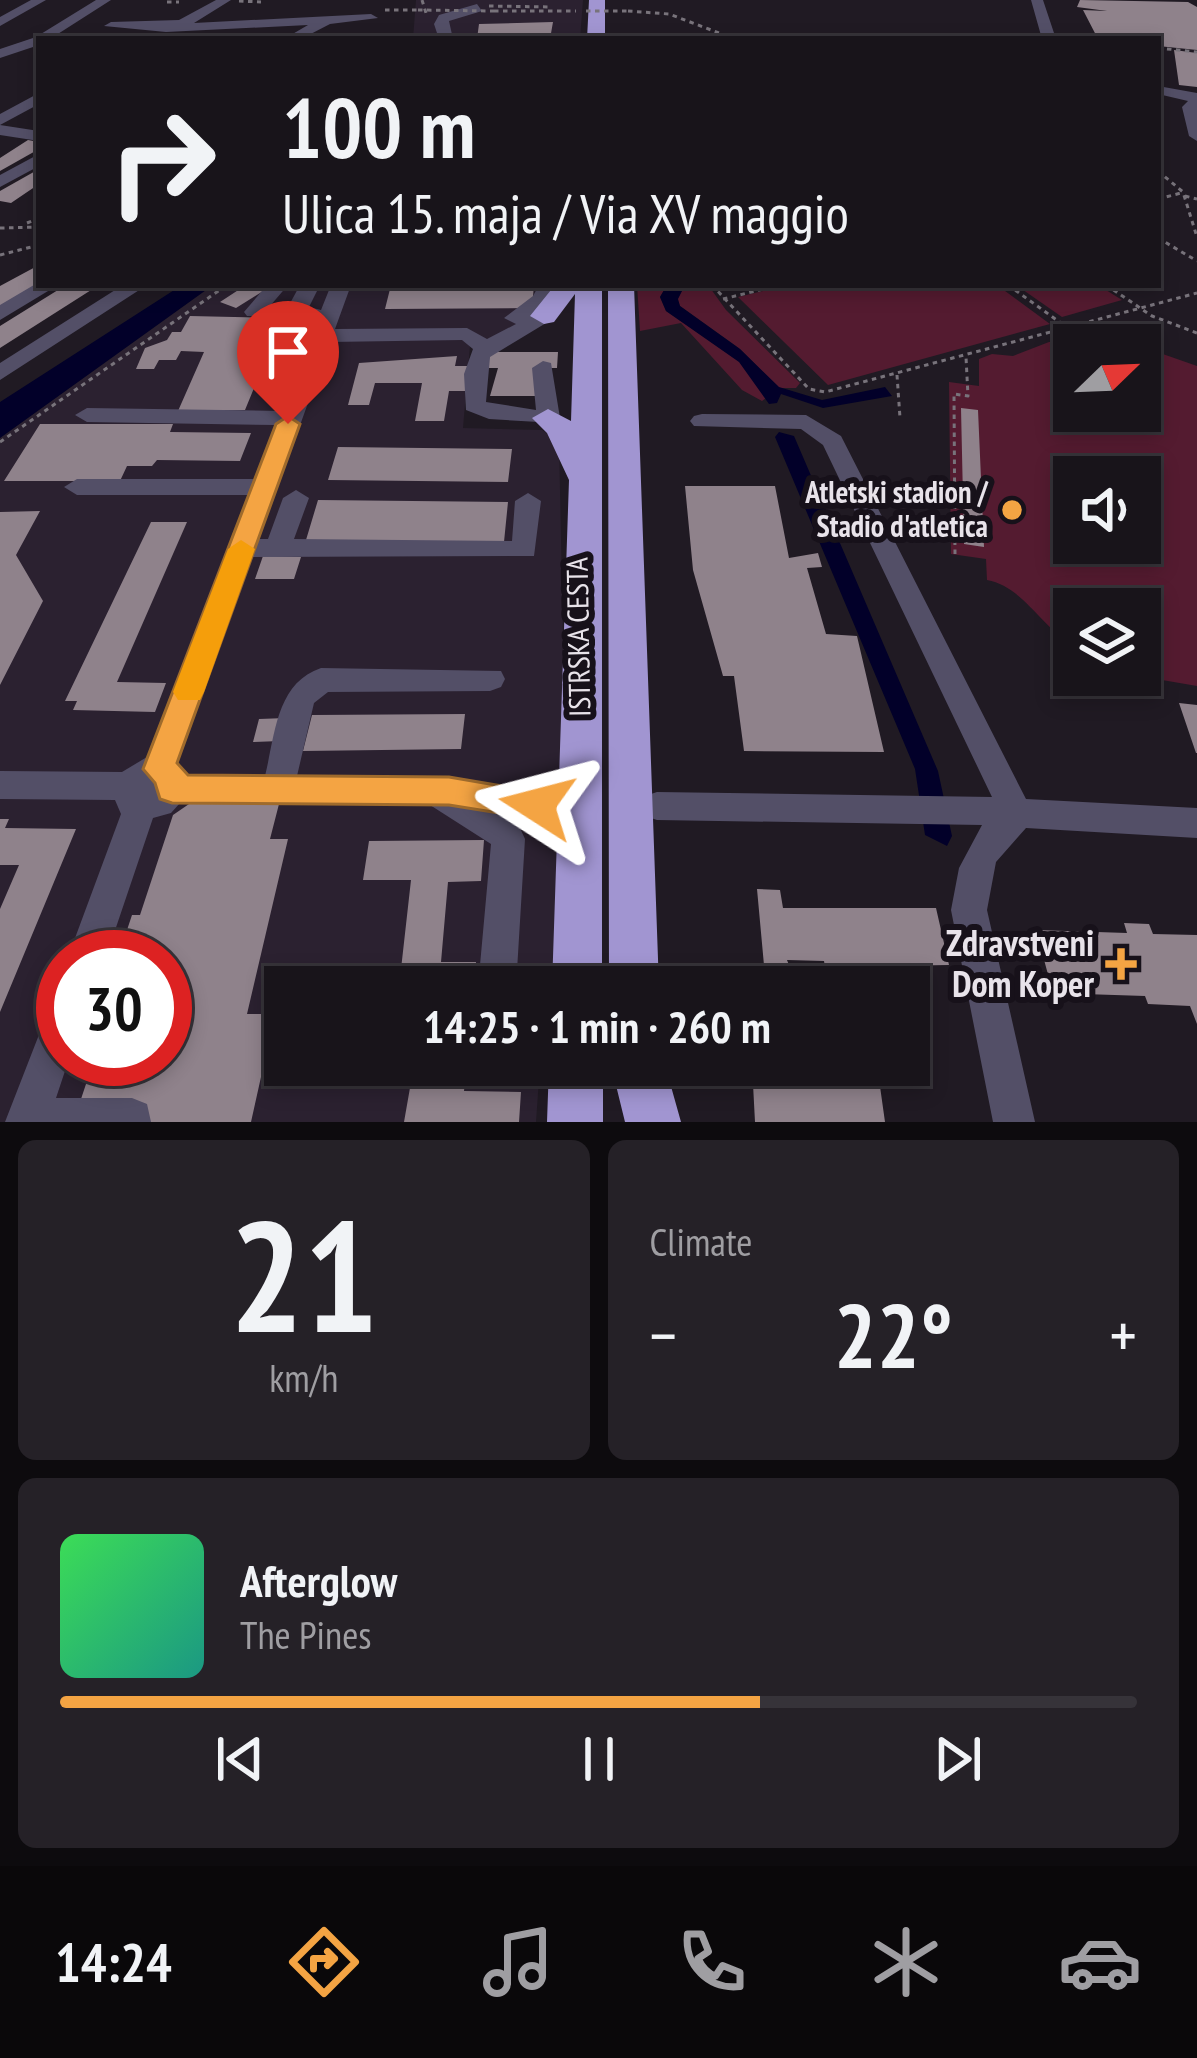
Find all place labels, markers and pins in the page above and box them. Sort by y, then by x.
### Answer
pin [237,301,339,424]
place label: Atletski stadion / Stadio d'atletica [804,472,990,545]
marker: Atletski stadion / Stadio d'atletica [999,497,1025,523]
place label: Zdravstveni Dom Koper [946,919,1094,1007]
marker: Zdravstveni Dom Koper [1105,948,1137,980]

